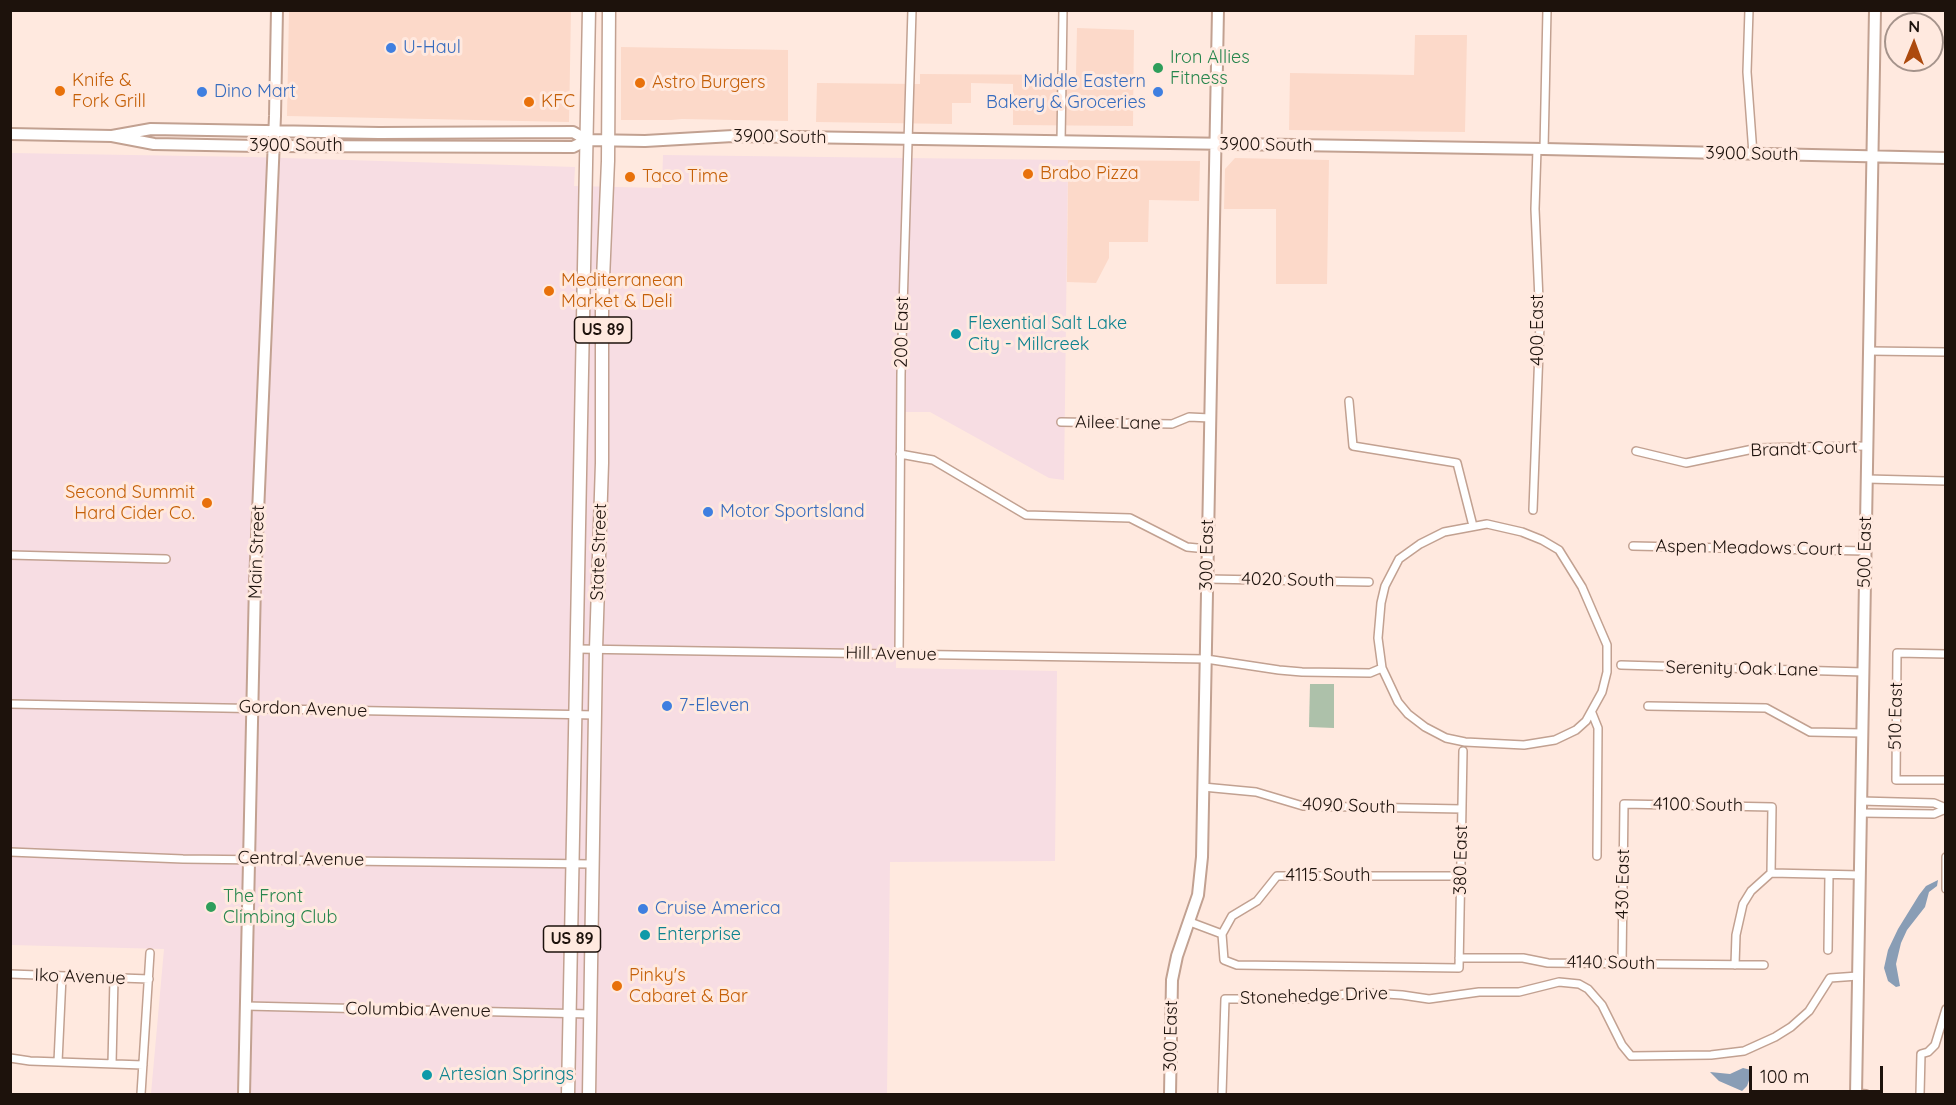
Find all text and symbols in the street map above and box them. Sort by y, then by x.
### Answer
north arrow [1884,12,1944,72]
text: N [1908,16,1920,36]
place label: U-Haul [403,37,461,59]
marker: U-Haul [384,41,398,55]
place label: Iron Allies Fitness [1170,47,1250,90]
marker: Iron Allies Fitness [1151,61,1165,75]
place label: Knife & Fork Grill [72,70,146,112]
place label: Middle Eastern Bakery & Groceries [986,71,1146,113]
place label: Astro Burgers [652,72,766,94]
marker: Astro Burgers [633,76,647,90]
place label: Dino Mart [214,81,296,103]
marker: Knife & Fork Grill [53,84,67,98]
marker: Dino Mart [195,85,209,99]
marker: Middle Eastern Bakery & Groceries [1151,85,1165,99]
place label: KFC [541,91,575,113]
marker: KFC [522,95,536,109]
street label: 3900 South [733,125,827,149]
street label: 3900 South [1219,133,1313,157]
street label: 3900 South [249,135,343,157]
street label: 3900 South [1705,142,1799,166]
place label: Brabo Pizza [1040,163,1139,185]
place label: Taco Time [642,166,728,188]
marker: Brabo Pizza [1021,167,1035,181]
marker: Taco Time [623,170,637,184]
place label: Mediterranean Market & Deli [561,270,684,312]
marker: Mediterranean Market & Deli [542,284,556,298]
street label: 400 East [1527,294,1549,366]
street label: 200 East [891,296,913,368]
place label: Flexential Salt Lake City - Millcreek [968,313,1127,356]
road number: US 89 [574,317,632,343]
marker: Flexential Salt Lake City - Millcreek [949,327,963,341]
street label: Ailee Lane [1075,411,1161,435]
street label: Brandt Court [1750,436,1858,462]
place label: Second Summit Hard Cider Co. [65,482,195,524]
marker: Second Summit Hard Cider Co. [200,496,214,510]
place label: Motor Sportsland [720,501,865,523]
street label: State Street [587,503,611,601]
street label: Main Street [245,505,269,599]
marker: Motor Sportsland [701,505,715,519]
street label: 500 East [1854,516,1876,588]
street label: 300 East [1196,519,1218,591]
street label: Aspen Meadows Court [1655,536,1843,560]
street label: 4020 South [1241,568,1335,592]
street label: Hill Avenue [845,642,937,666]
street label: Serenity Oak Lane [1665,657,1819,681]
street label: 510 East [1885,682,1907,750]
place label: 7-Eleven [679,695,750,717]
street label: Gordon Avenue [238,696,368,722]
marker: 7-Eleven [660,699,674,713]
street label: 4100 South [1653,793,1743,817]
street label: 4090 South [1302,794,1396,818]
street label: 380 East [1450,825,1472,895]
street label: Central Avenue [237,847,365,871]
street label: 430 East [1612,849,1634,919]
street label: 4115 South [1286,865,1370,887]
place label: The Front Climbing Club [223,886,337,928]
place label: Cruise America [655,898,781,920]
marker: The Front Climbing Club [204,900,218,914]
marker: Cruise America [636,902,650,916]
place label: Enterprise [657,924,741,946]
road number: US 89 [544,926,600,952]
marker: Enterprise [638,928,652,942]
street label: 4140 South [1567,951,1655,975]
street label: Iko Avenue [34,965,126,989]
place label: Pinky's Cabaret & Bar [629,965,748,1008]
marker: Pinky's Cabaret & Bar [610,979,624,993]
street label: Stonehedge Drive [1240,983,1388,1009]
street label: Columbia Avenue [345,998,491,1022]
street label: 300 East [1160,1000,1182,1072]
scale bar [1752,1054,1886,1092]
place label: Artesian Springs [439,1064,574,1086]
text: 100 m [1760,1065,1809,1088]
marker: Artesian Springs [420,1068,434,1082]

